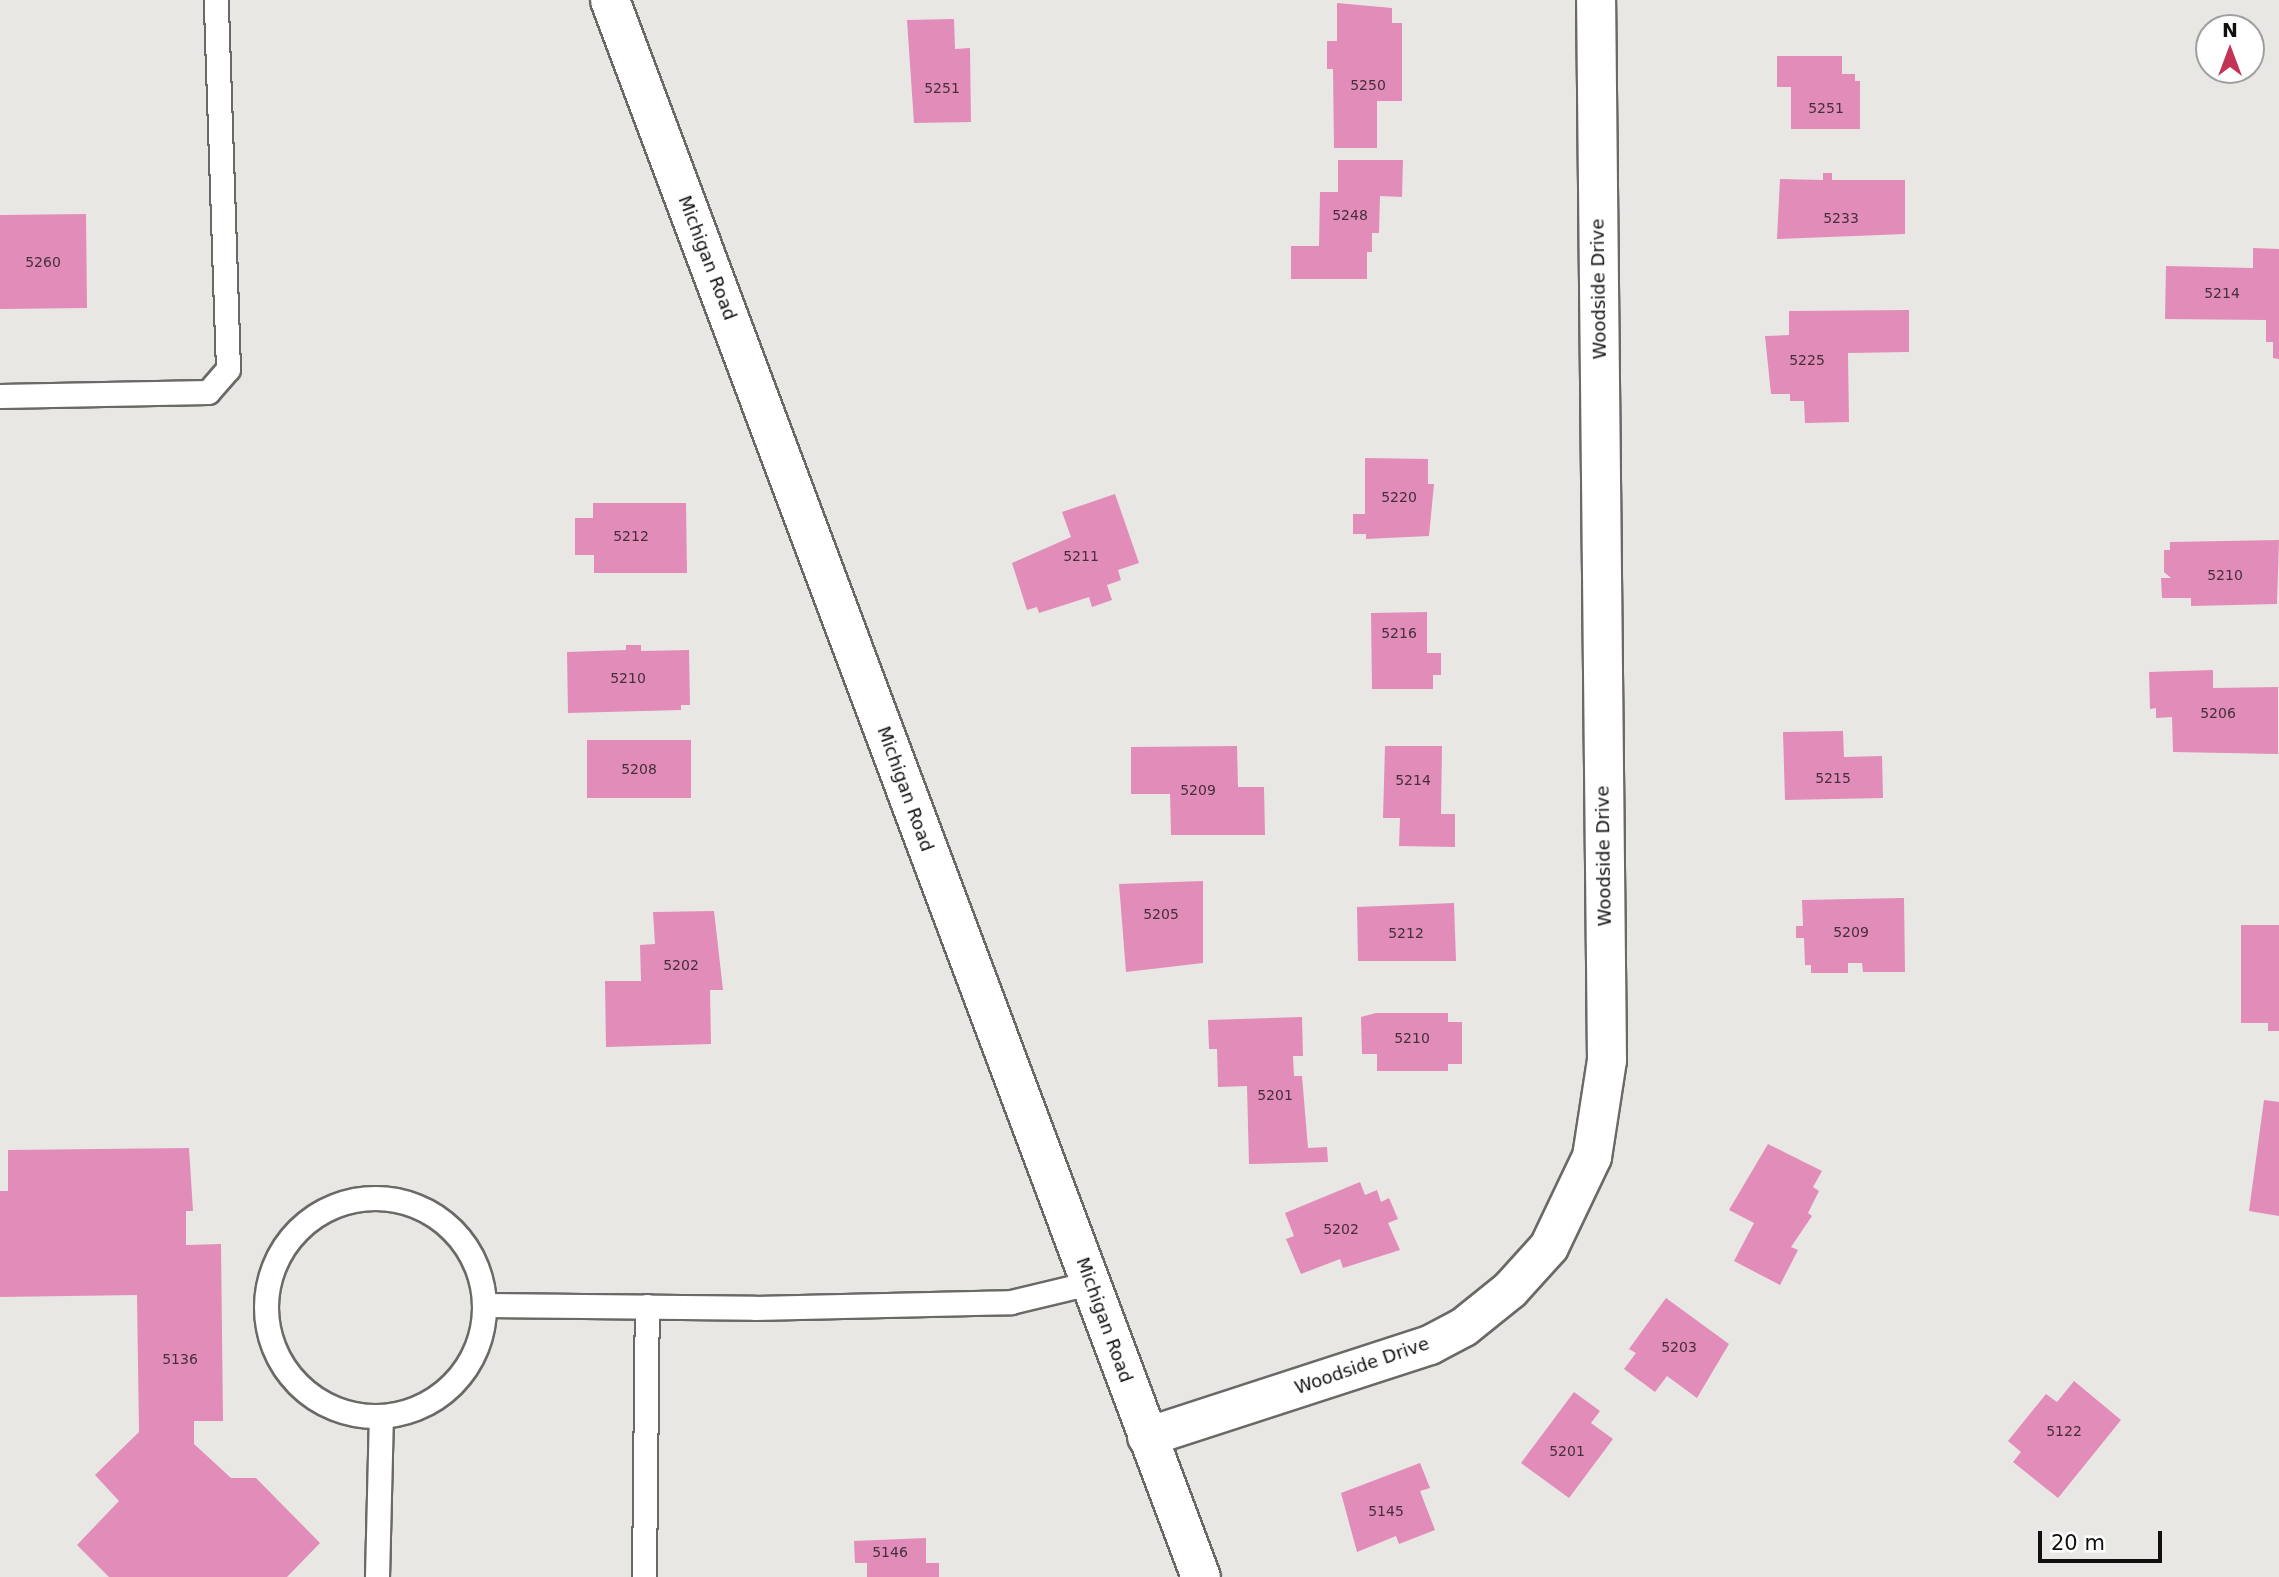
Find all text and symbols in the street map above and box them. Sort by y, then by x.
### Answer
north arrow [2195,14,2265,84]
text: N [2222,19,2238,41]
house number: 5250 [1350,77,1386,93]
house number: 5251 [924,80,960,96]
house number: 5251 [1808,100,1844,116]
street label: Michigan Road [673,193,741,323]
house number: 5248 [1332,207,1368,223]
house number: 5233 [1823,210,1859,226]
street label: Woodside Drive [1587,218,1611,360]
house number: 5260 [25,254,61,270]
house number: 5214 [2204,285,2240,301]
house number: 5225 [1789,352,1825,368]
house number: 5220 [1381,489,1417,505]
house number: 5212 [613,528,649,544]
house number: 5211 [1063,548,1099,564]
house number: 5210 [2207,567,2243,583]
house number: 5216 [1381,625,1417,641]
house number: 5210 [610,670,646,686]
house number: 5206 [2200,705,2236,721]
street label: Michigan Road [872,723,938,855]
house number: 5208 [621,761,657,777]
house number: 5215 [1815,770,1851,786]
house number: 5214 [1395,772,1431,788]
house number: 5209 [1180,782,1216,798]
street label: Woodside Drive [1592,785,1616,927]
house number: 5205 [1143,906,1179,922]
house number: 5209 [1833,924,1869,940]
house number: 5212 [1388,925,1424,941]
house number: 5202 [663,957,699,973]
house number: 5210 [1394,1030,1430,1046]
house number: 5201 [1257,1087,1293,1103]
house number: 5202 [1323,1221,1359,1237]
street label: Michigan Road [1071,1254,1137,1386]
street label: Woodside Drive [1292,1333,1432,1399]
house number: 5203 [1661,1339,1697,1355]
house number: 5136 [162,1351,198,1367]
house number: 5122 [2046,1423,2082,1439]
house number: 5201 [1549,1443,1585,1459]
house number: 5145 [1368,1503,1404,1519]
scale bar [2041,1518,2165,1562]
text: 20 m [2051,1531,2105,1555]
house number: 5146 [872,1544,908,1560]

